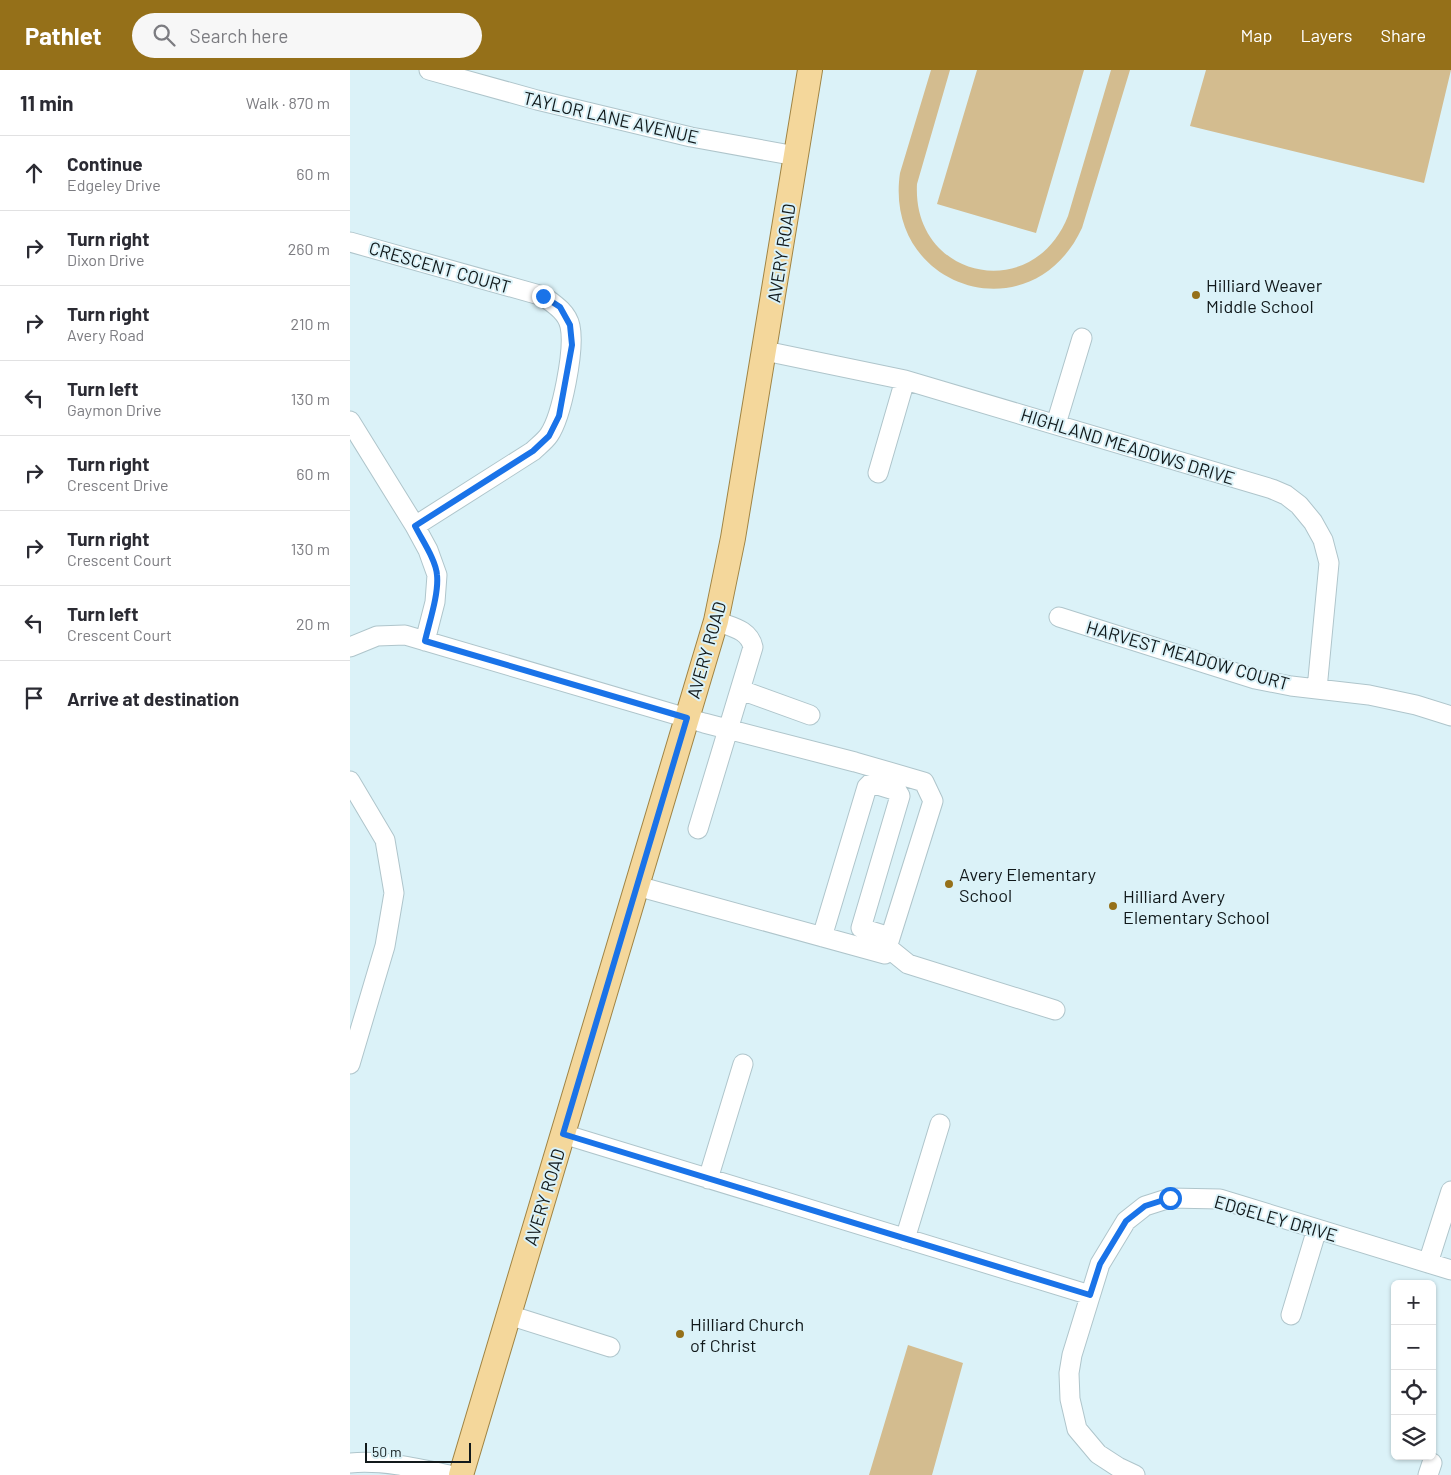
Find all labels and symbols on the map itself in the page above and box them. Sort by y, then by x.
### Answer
street label: TAYLOR LANE AVENUE [521,86,701,148]
street label: AVERY ROAD [762,202,800,304]
street label: CRESCENT COURT [367,236,513,298]
place label: Hilliard Weaver Middle School [1206,274,1323,317]
route end [532,285,555,308]
marker: Hilliard Weaver Middle School [1190,289,1202,301]
street label: HIGHLAND MEADOWS DRIVE [1018,403,1238,489]
street label: AVERY ROAD [682,599,730,701]
street label: HARVEST MEADOW COURT [1084,615,1292,695]
place label: Avery Elementary School [959,863,1096,906]
marker: Avery Elementary School [943,878,955,890]
place label: Hilliard Avery Elementary School [1123,885,1270,928]
marker: Hilliard Avery Elementary School [1107,900,1119,912]
street label: AVERY ROAD [519,1146,569,1248]
route start [1159,1187,1182,1210]
street label: EDGELEY DRIVE [1212,1190,1340,1246]
place label: Hilliard Church of Christ [690,1313,804,1356]
marker: Hilliard Church of Christ [674,1328,686,1340]
scale bar [365,1440,471,1463]

